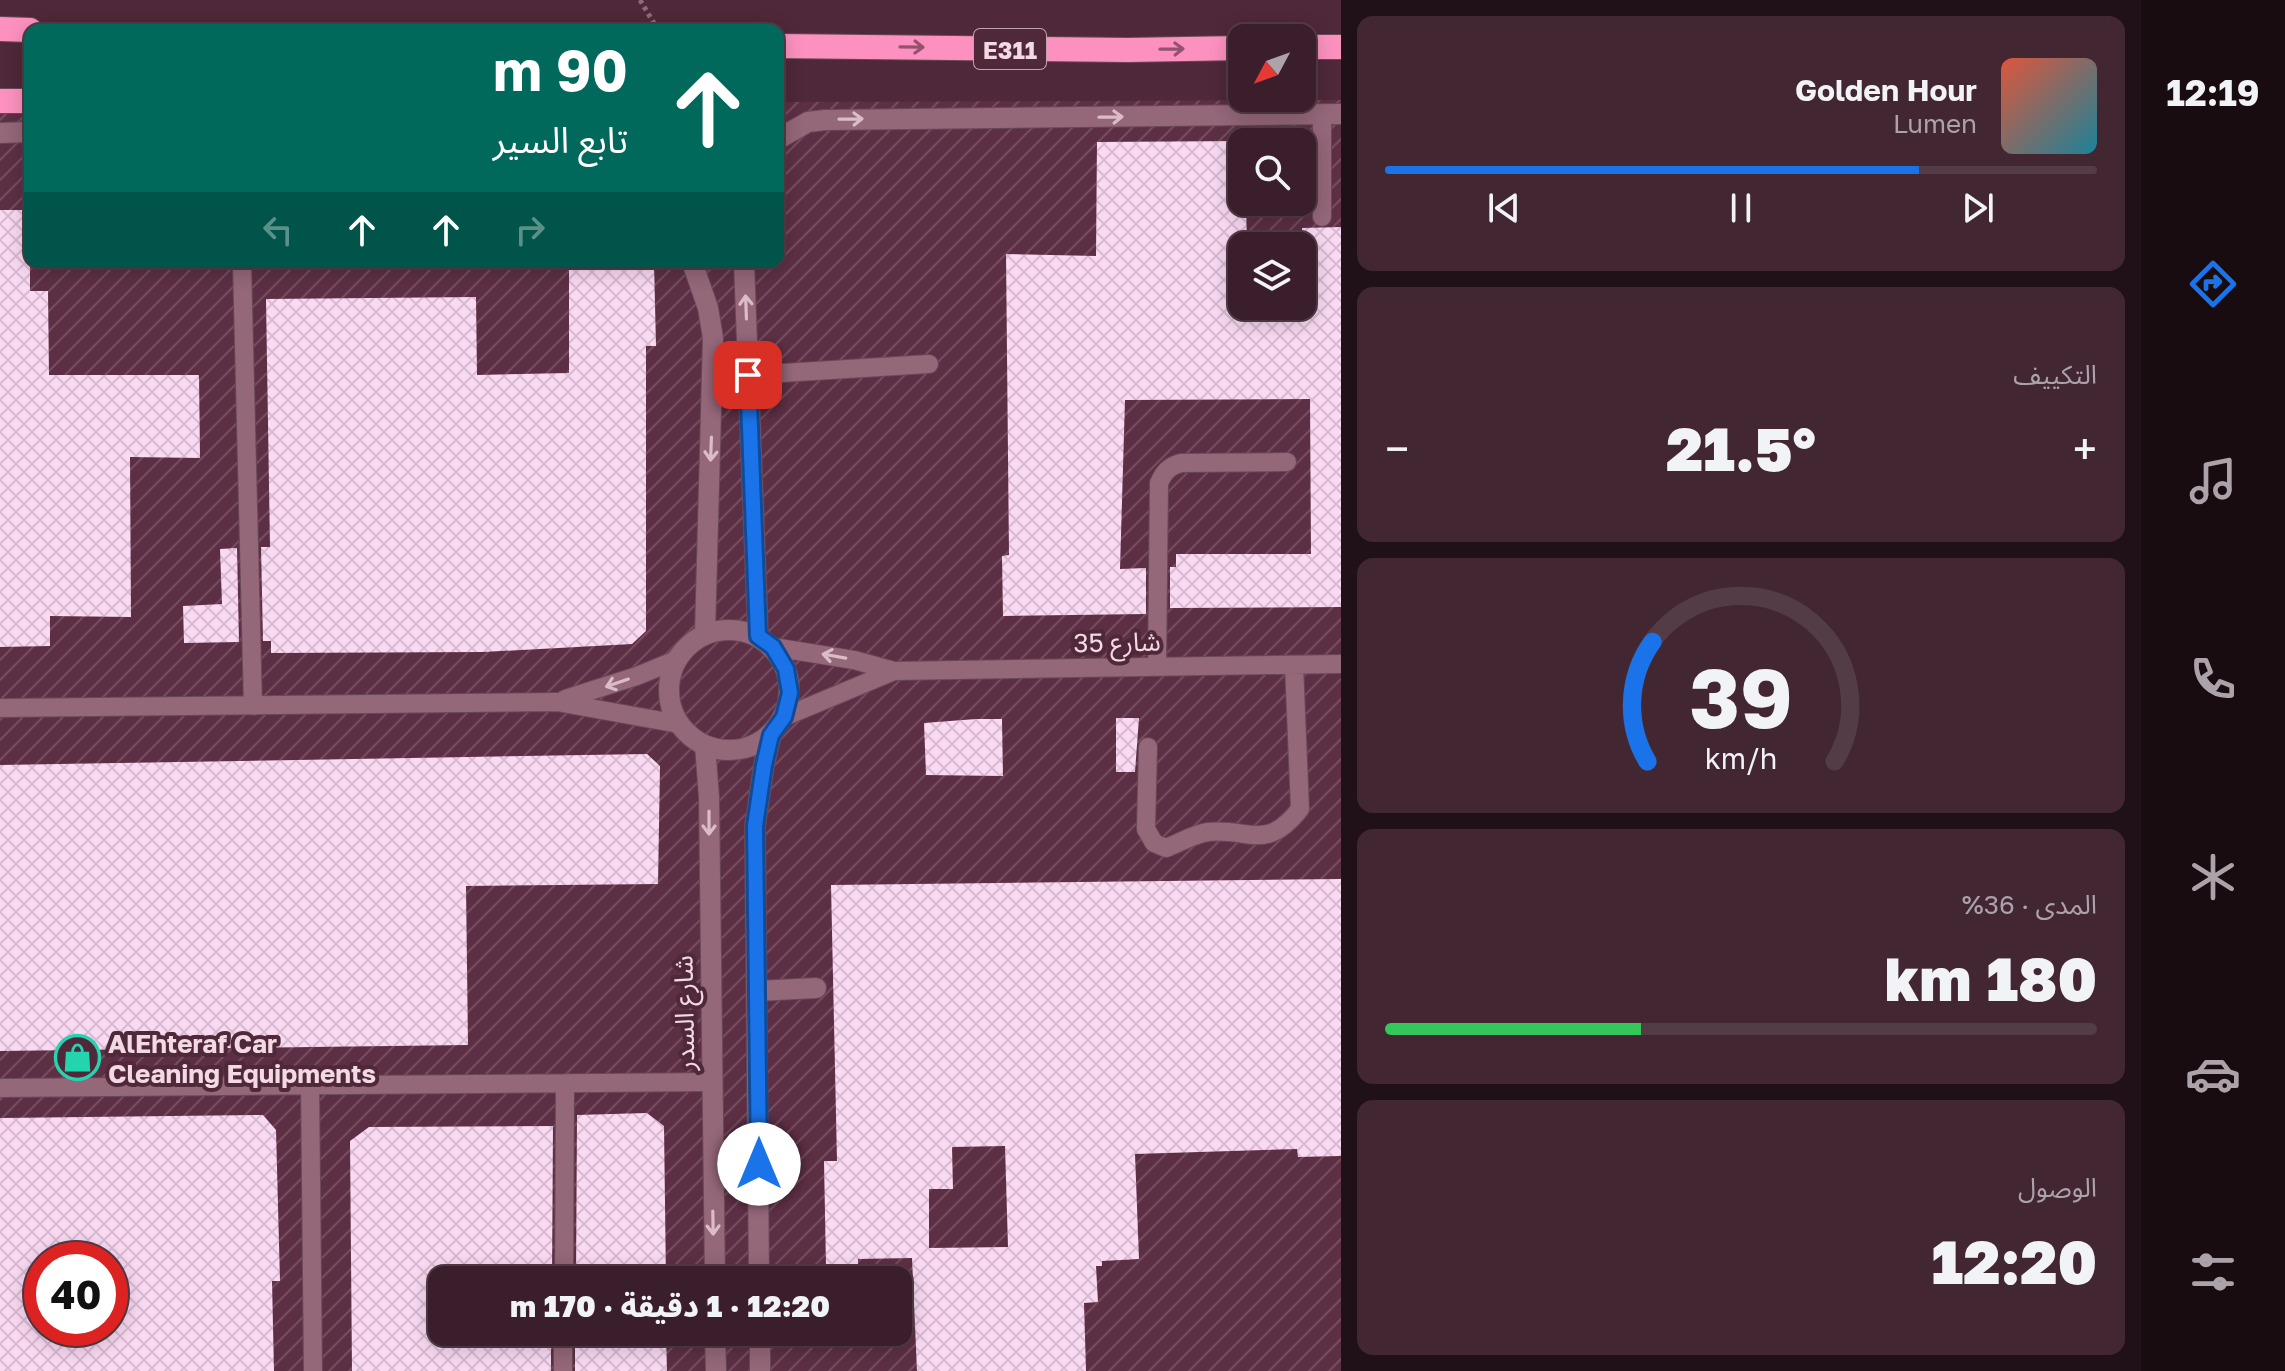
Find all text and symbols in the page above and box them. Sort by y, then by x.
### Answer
north arrow [1228,24,1316,112]
map controls [1228,24,1316,320]
road number: E311 [974,29,1046,69]
text: 90 m [493,36,628,103]
one-way arrow [898,40,925,55]
one-way arrow [1158,42,1185,57]
icon: ahead [656,56,760,160]
text: 12:19 [2166,71,2260,114]
text: Golden Hour [1795,72,1977,108]
text: Lumen [1893,108,1977,139]
one-way arrow [1097,109,1124,124]
one-way arrow [837,111,864,127]
text: تابع السير [493,118,628,161]
button: search [1228,128,1316,216]
icon: previous [1482,186,1526,230]
icon: pause [1719,186,1763,230]
icon: next [1956,186,2000,230]
icon: left [256,208,300,252]
icon: ahead [340,208,384,252]
icon: ahead [424,208,468,252]
icon: right [508,208,552,252]
button: layers [1228,232,1316,320]
icon: directions [2185,256,2241,312]
one-way arrow [738,294,753,321]
pin [714,341,782,409]
icon: arrive [726,353,770,397]
text: التكييف [2013,359,2097,390]
text: 21.5° [1666,412,1816,484]
text: − [1385,422,1409,475]
text: + [2073,422,2097,475]
one-way arrow [703,435,718,462]
icon: music [2185,453,2241,509]
street label: شارع 35 [1073,626,1161,662]
text: 39 [1689,645,1793,745]
one-way arrow [821,648,847,663]
icon: phone [2185,651,2241,707]
one-way arrow [605,677,630,692]
text: km/h [1705,741,1777,775]
one-way arrow [701,809,717,836]
icon: climate [2185,849,2241,905]
text: المدى · 36% [1962,889,2097,920]
text: 180 km [1885,942,2097,1014]
street label: شارع السدر [667,955,705,1072]
place label: AlEhteraf Car Cleaning Equipments [108,1028,376,1089]
shop icon: AlEhteraf Car Cleaning Equipments [53,1034,101,1082]
icon: car [2185,1046,2241,1102]
position arrow [717,1122,801,1206]
text: الوصول [2018,1172,2097,1203]
one-way arrow [706,1209,721,1236]
text: 12:20 [1932,1225,2097,1297]
speed limit sign: 40 [24,1242,128,1346]
icon: filters [2185,1244,2241,1300]
text: 12:20 · 1 دقيقة · 170 m [510,1288,830,1324]

